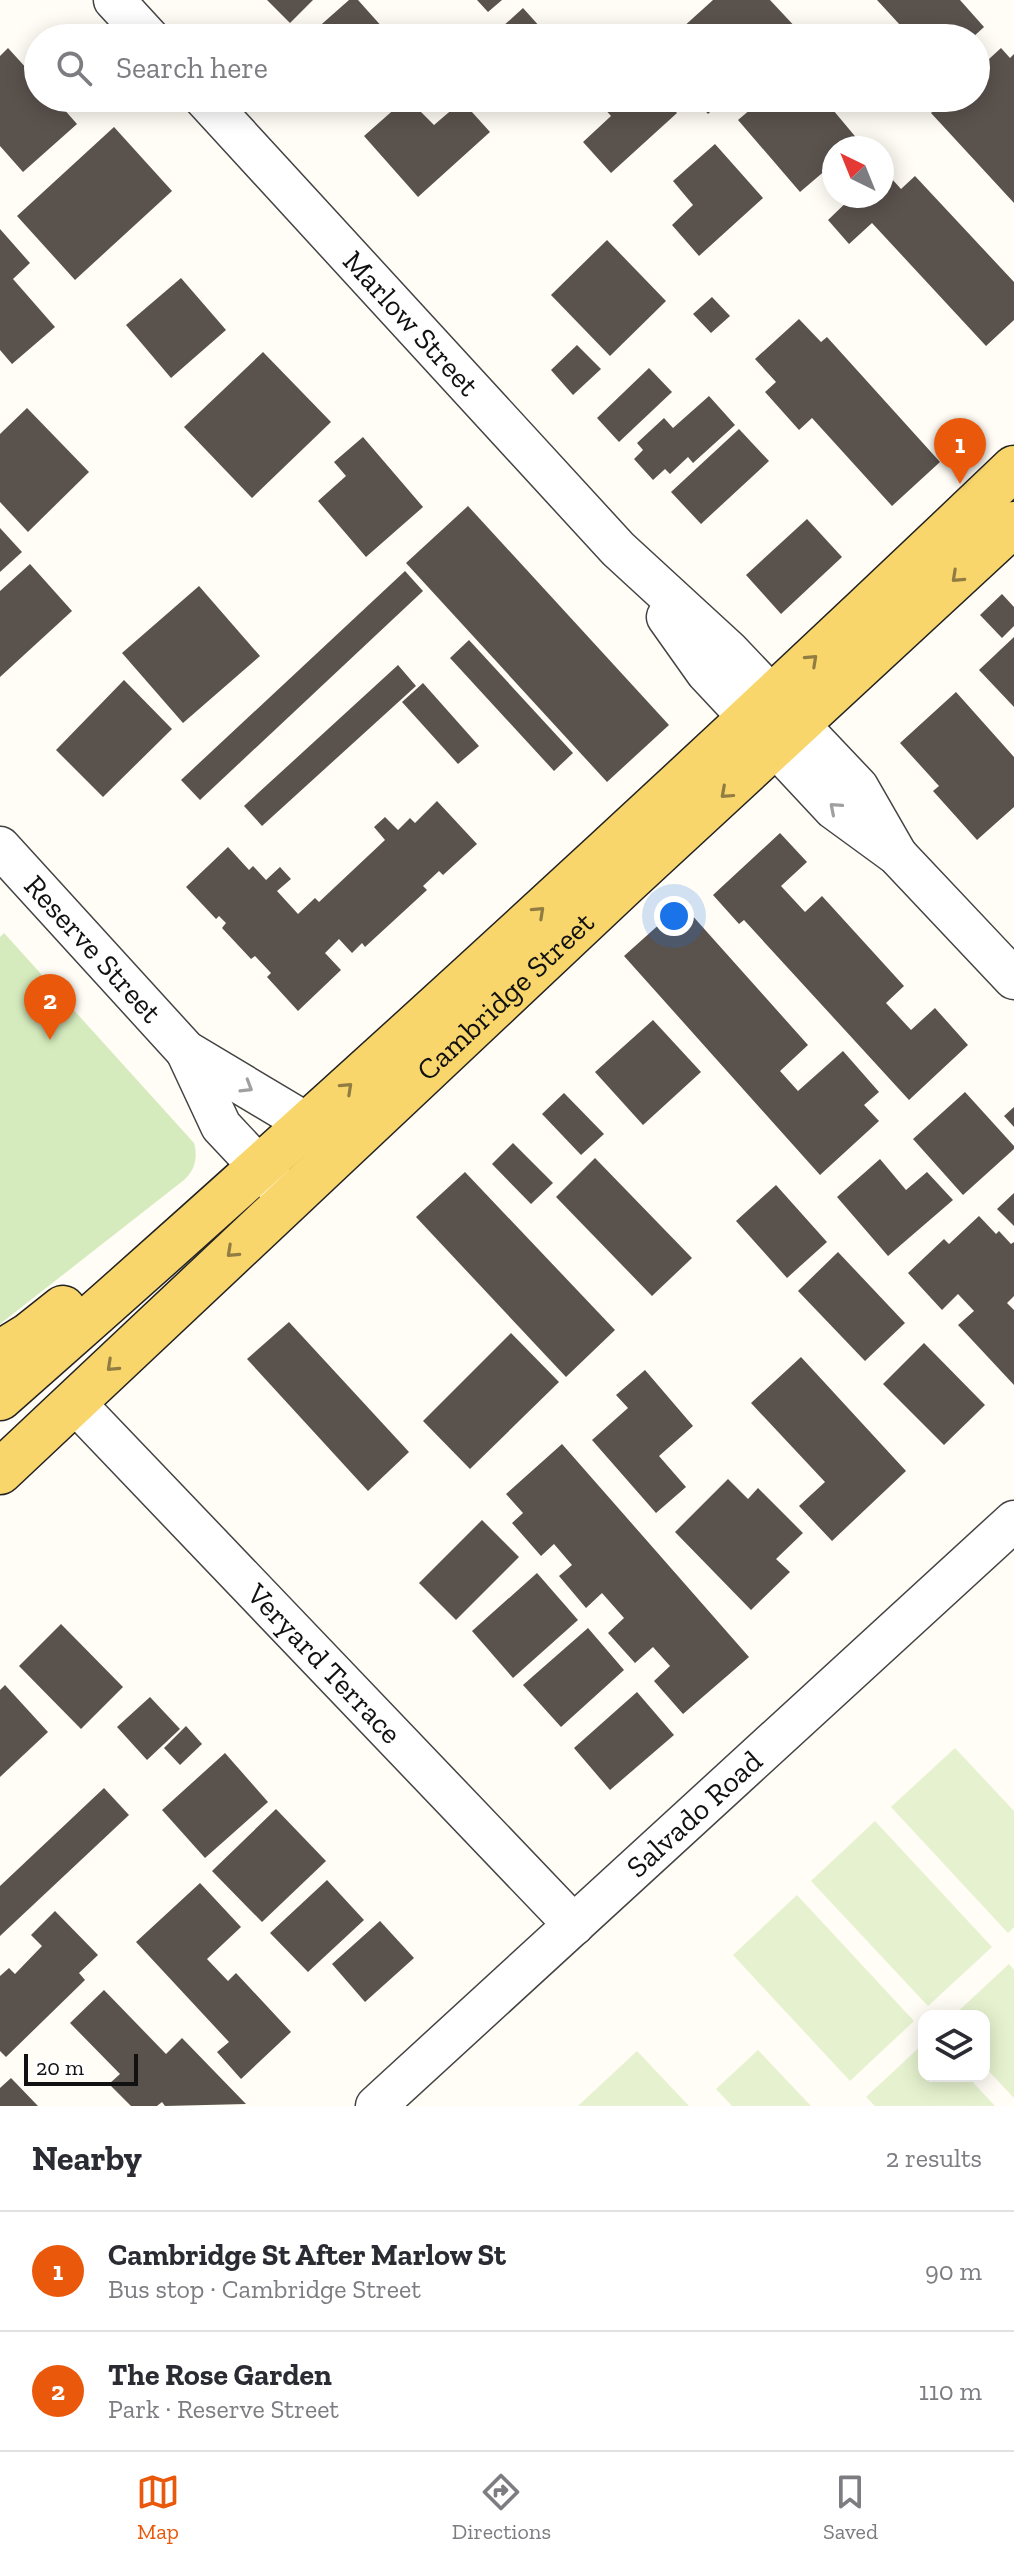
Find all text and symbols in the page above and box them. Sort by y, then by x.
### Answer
search box [24,24,990,112]
icon: search [52,46,96,90]
text: Search here [116,50,268,86]
north arrow [822,136,894,208]
street label: Marlow Street [335,243,487,404]
pin: 1 [934,418,986,484]
one-way arrow [952,568,966,583]
one-way arrow [803,655,818,669]
one-way arrow [721,783,735,798]
one-way arrow [830,803,844,817]
street label: Reserve Street [17,868,169,1030]
your location [654,896,694,936]
street label: Cambridge Street [409,905,601,1088]
one-way arrow [529,907,544,921]
pin: 2 [24,974,76,1040]
one-way arrow [238,1078,253,1093]
one-way arrow [338,1082,352,1097]
one-way arrow [227,1243,241,1258]
one-way arrow [107,1356,121,1371]
street label: Veryard Terrace [239,1575,409,1751]
street label: Salvado Road [619,1743,770,1885]
map controls [918,2010,990,2082]
button: layers [918,2010,990,2082]
scale bar [24,2050,138,2086]
text: 20 m [36,2054,84,2081]
text: Nearby [32,2138,142,2179]
text: 2 results [886,2142,982,2174]
text: Cambridge St After Marlow St [108,2237,506,2273]
text: 1 [53,2255,63,2287]
text: 90 m [925,2255,982,2287]
text: Bus stop · Cambridge Street [108,2273,421,2305]
text: The Rose Garden [108,2357,332,2393]
text: 2 [51,2375,65,2407]
text: 110 m [919,2375,982,2407]
text: Park · Reserve Street [108,2393,339,2425]
tab: Map [136,2470,180,2545]
tab: Directions [452,2470,551,2545]
tab: Saved [823,2470,878,2545]

